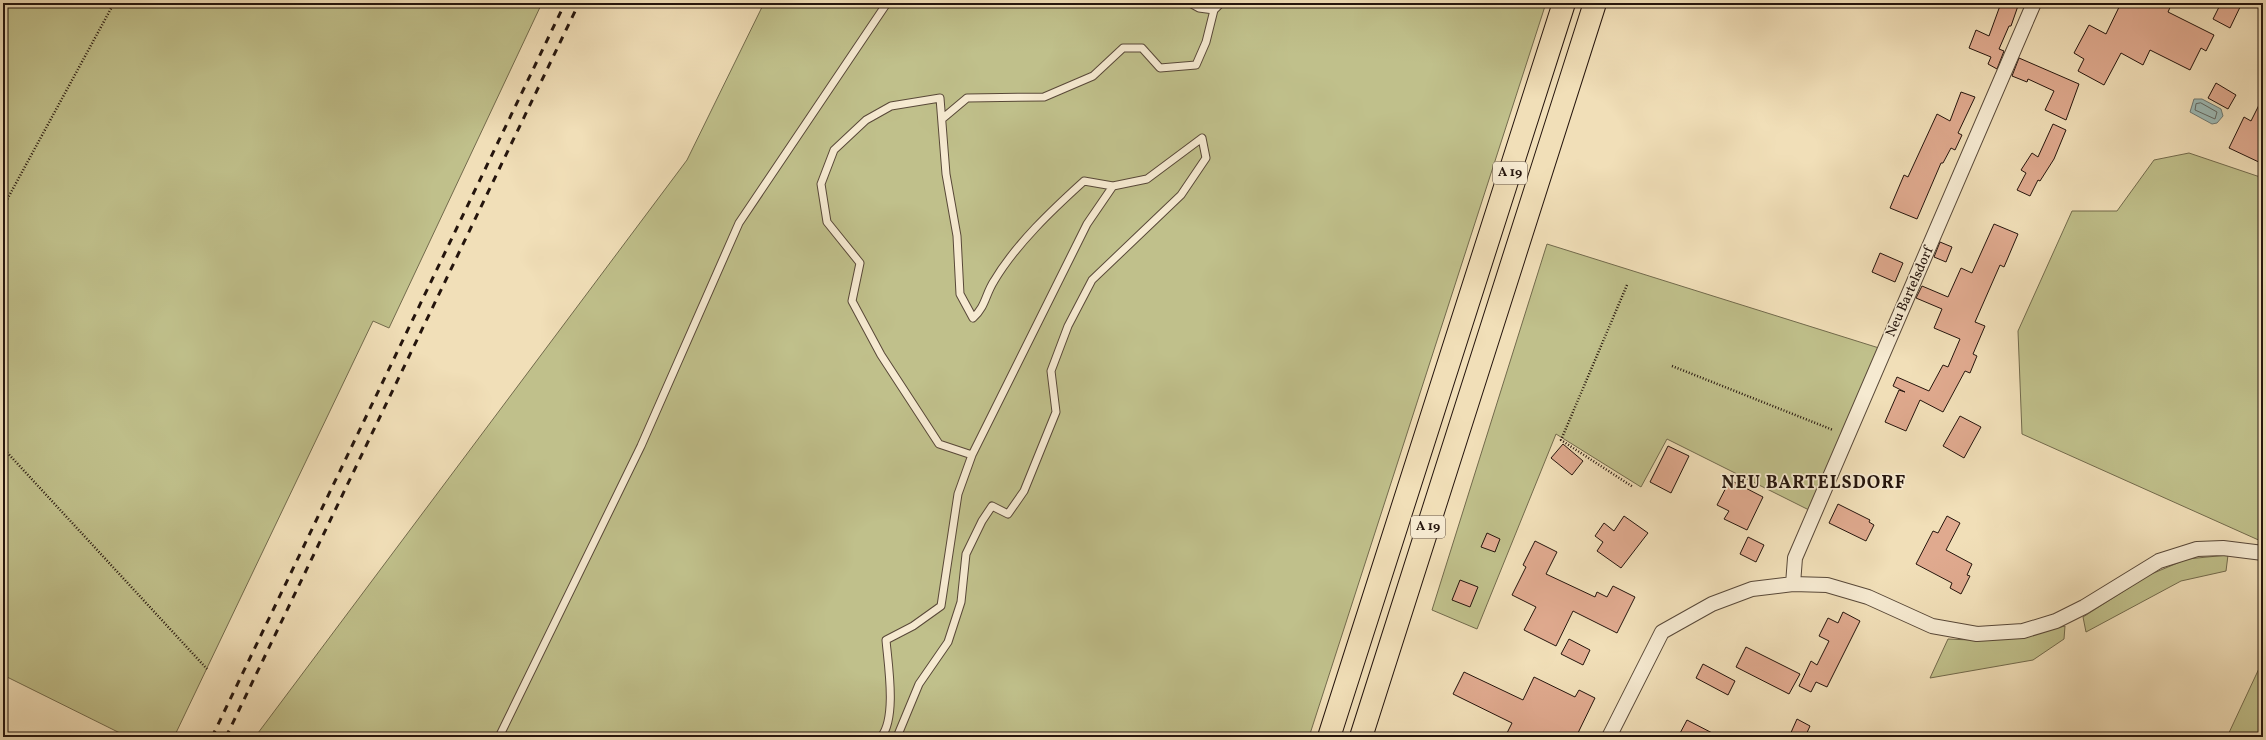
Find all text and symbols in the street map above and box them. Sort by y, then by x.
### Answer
road number: A 19 [1493,162,1527,184]
street label: Neu Bartelsdorf [1882,243,1939,340]
district label: NEU BARTELSDORF [1721,471,1907,496]
road number: A 19 [1411,516,1445,538]

